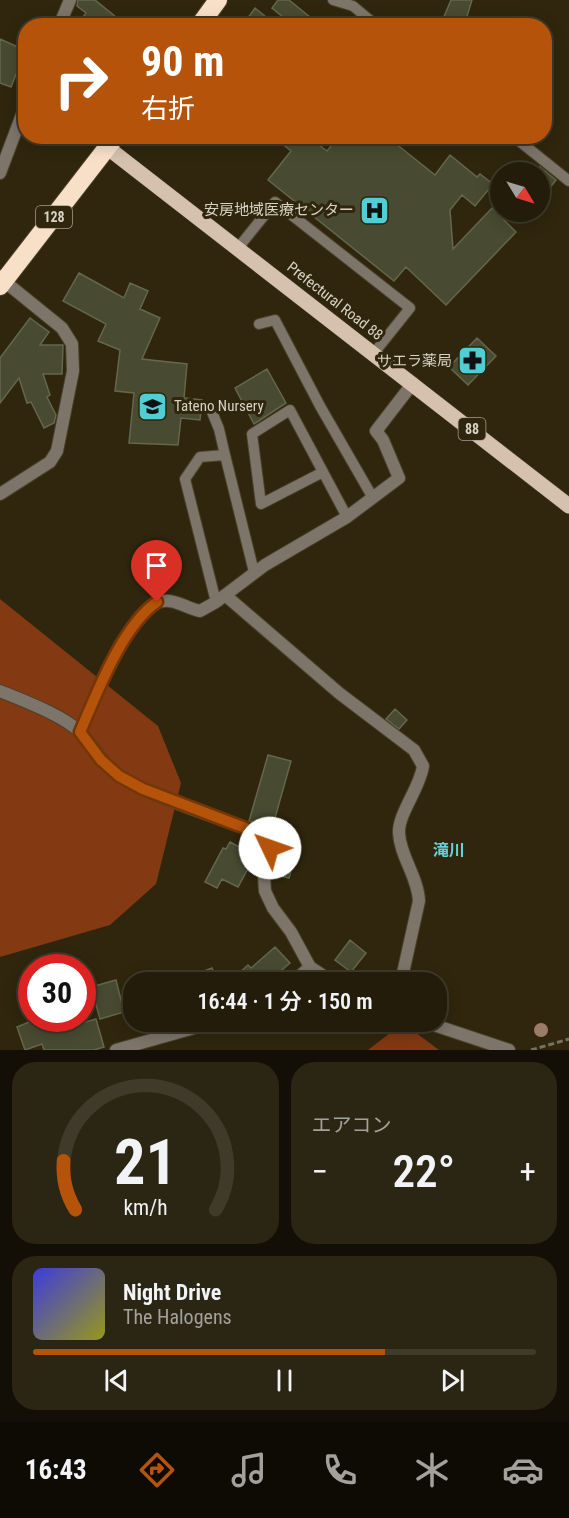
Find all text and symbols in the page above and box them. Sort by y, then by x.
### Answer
text: 90 m [141,37,224,86]
icon: right [42,42,120,120]
text: 右折 [141,93,195,125]
north arrow [490,162,550,222]
map controls [490,162,550,222]
hospital icon: 安房地域医療センター [359,194,391,226]
place label: 安房地域医療センター [204,201,354,219]
road number: 128 [36,206,72,228]
street label: Prefectural Road 88 [283,258,387,344]
pharmacy icon: サエラ薬局 [457,345,489,377]
place label: サエラ薬局 [377,352,452,370]
school or university icon: Tateno Nursery [137,390,169,422]
place label: Tateno Nursery [174,397,264,415]
road number: 88 [458,418,486,440]
pin [131,540,182,602]
icon: arrive [140,549,173,582]
position arrow [238,816,302,880]
district label: 滝川 [433,841,465,860]
speed limit sign: 30 [18,954,96,1032]
text: 16:44 · 1 分 · 150 m [197,989,373,1014]
text: エアコン [312,1113,392,1137]
text: 21 [114,1126,177,1199]
text: 22° [392,1145,455,1198]
text: − [312,1152,328,1191]
text: + [520,1152,536,1191]
text: km/h [123,1195,167,1220]
text: Night Drive [123,1280,221,1305]
text: The Halogens [123,1305,232,1329]
icon: previous [100,1364,133,1397]
icon: pause [268,1364,301,1397]
icon: next [436,1364,469,1397]
icon: directions [136,1449,178,1491]
icon: music [228,1449,270,1491]
icon: phone [319,1449,361,1491]
icon: climate [411,1449,453,1491]
icon: car [502,1449,544,1491]
text: 16:43 [25,1454,87,1486]

